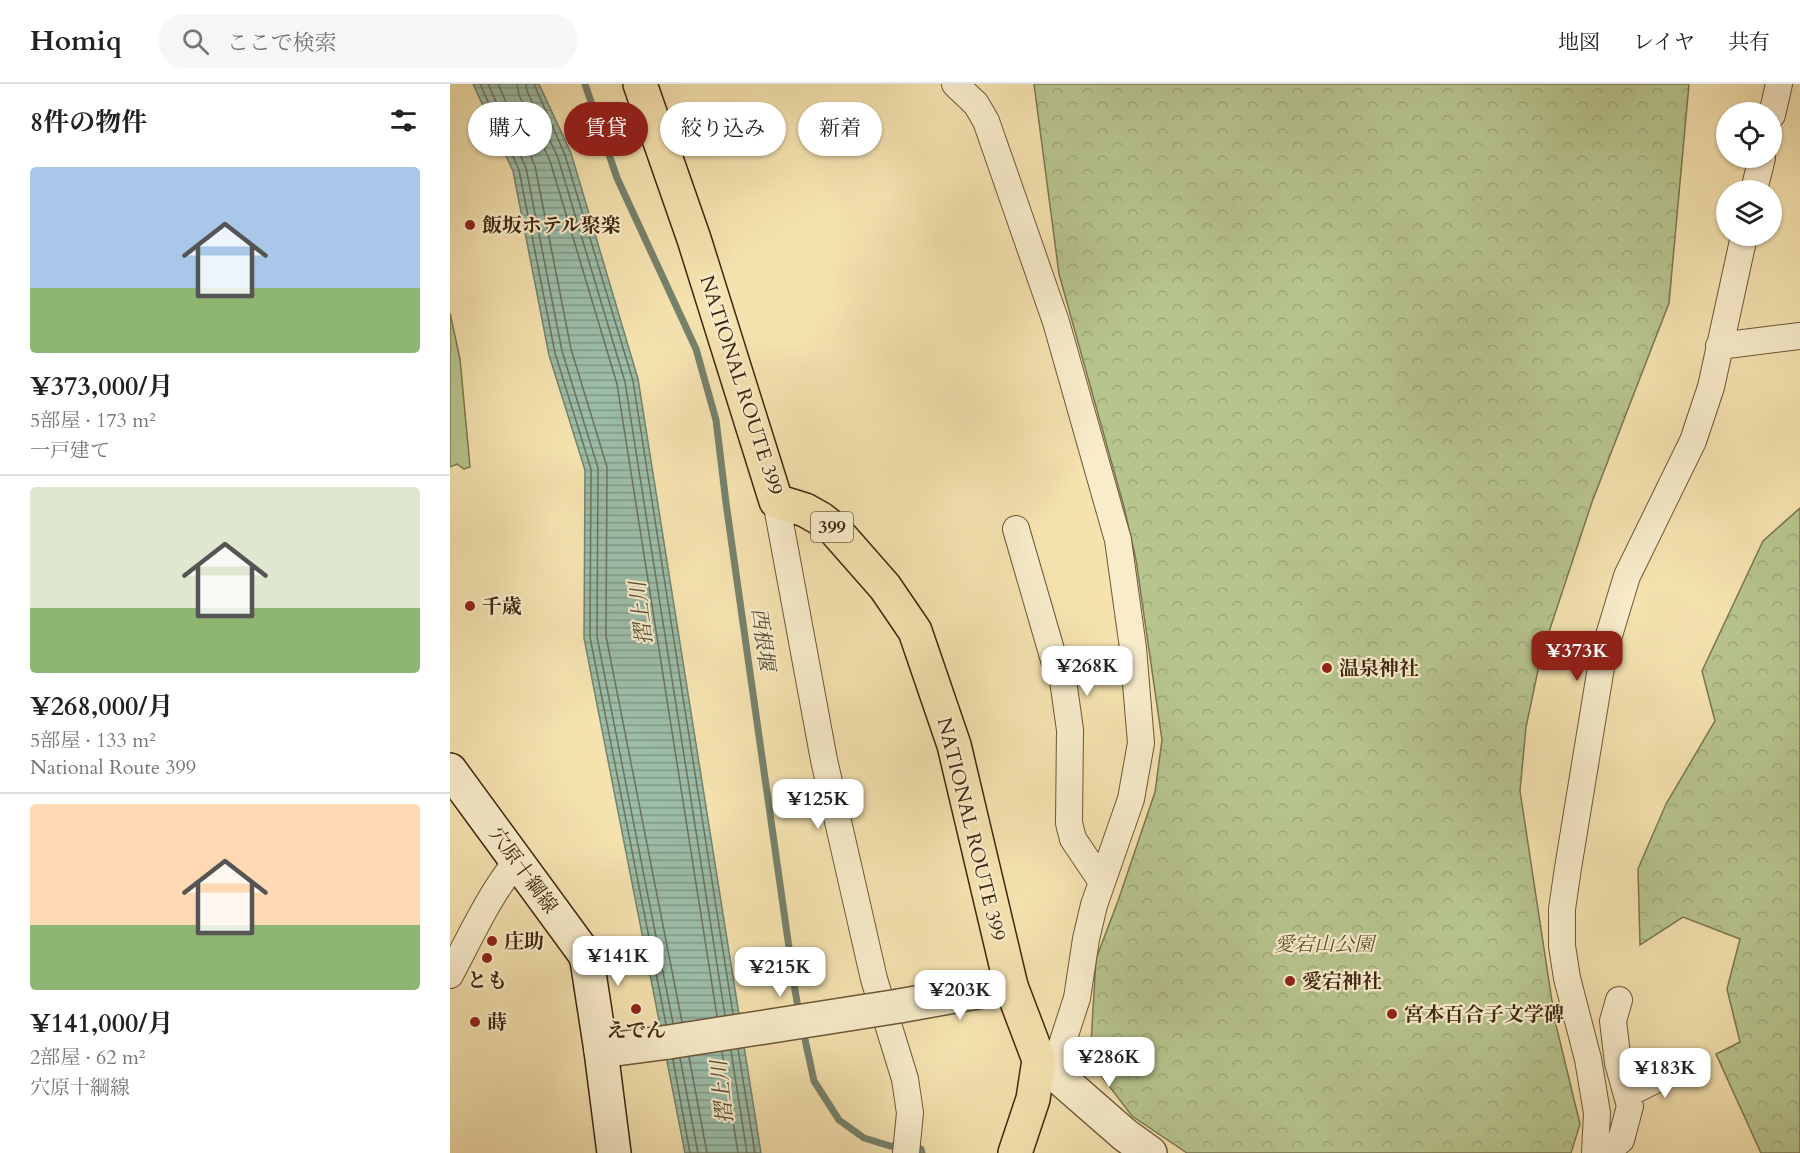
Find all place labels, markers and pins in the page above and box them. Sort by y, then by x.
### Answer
place label: 飯坂ホテル聚楽 [482,212,621,239]
marker: 飯坂ホテル聚楽 [463,218,477,232]
place label: 千歳 [482,593,522,620]
marker: 千歳 [463,599,477,613]
pin: ¥373K [1535,631,1619,682]
pin: ¥268K [1045,646,1129,697]
place label: 温泉神社 [1339,655,1419,682]
marker: 温泉神社 [1320,661,1334,675]
pin: ¥125K [776,779,860,830]
place label: 庄助 [504,928,544,955]
marker: 庄助 [485,934,499,948]
pin: ¥141K [576,936,660,987]
pin: ¥215K [738,947,822,998]
marker: とも [480,951,494,965]
place label: とも [467,967,507,994]
place label: 愛宕神社 [1302,968,1382,995]
pin: ¥203K [918,970,1002,1021]
marker: 愛宕神社 [1283,974,1297,988]
place label: 宮本百合子文学碑 [1404,1001,1564,1028]
marker: えでん [629,1002,643,1016]
marker: 宮本百合子文学碑 [1385,1007,1399,1021]
place label: 蒔 [487,1009,507,1036]
marker: 蒔 [468,1015,482,1029]
place label: えでん [606,1017,666,1044]
pin: ¥286K [1067,1037,1151,1088]
pin: ¥183K [1623,1048,1707,1099]

